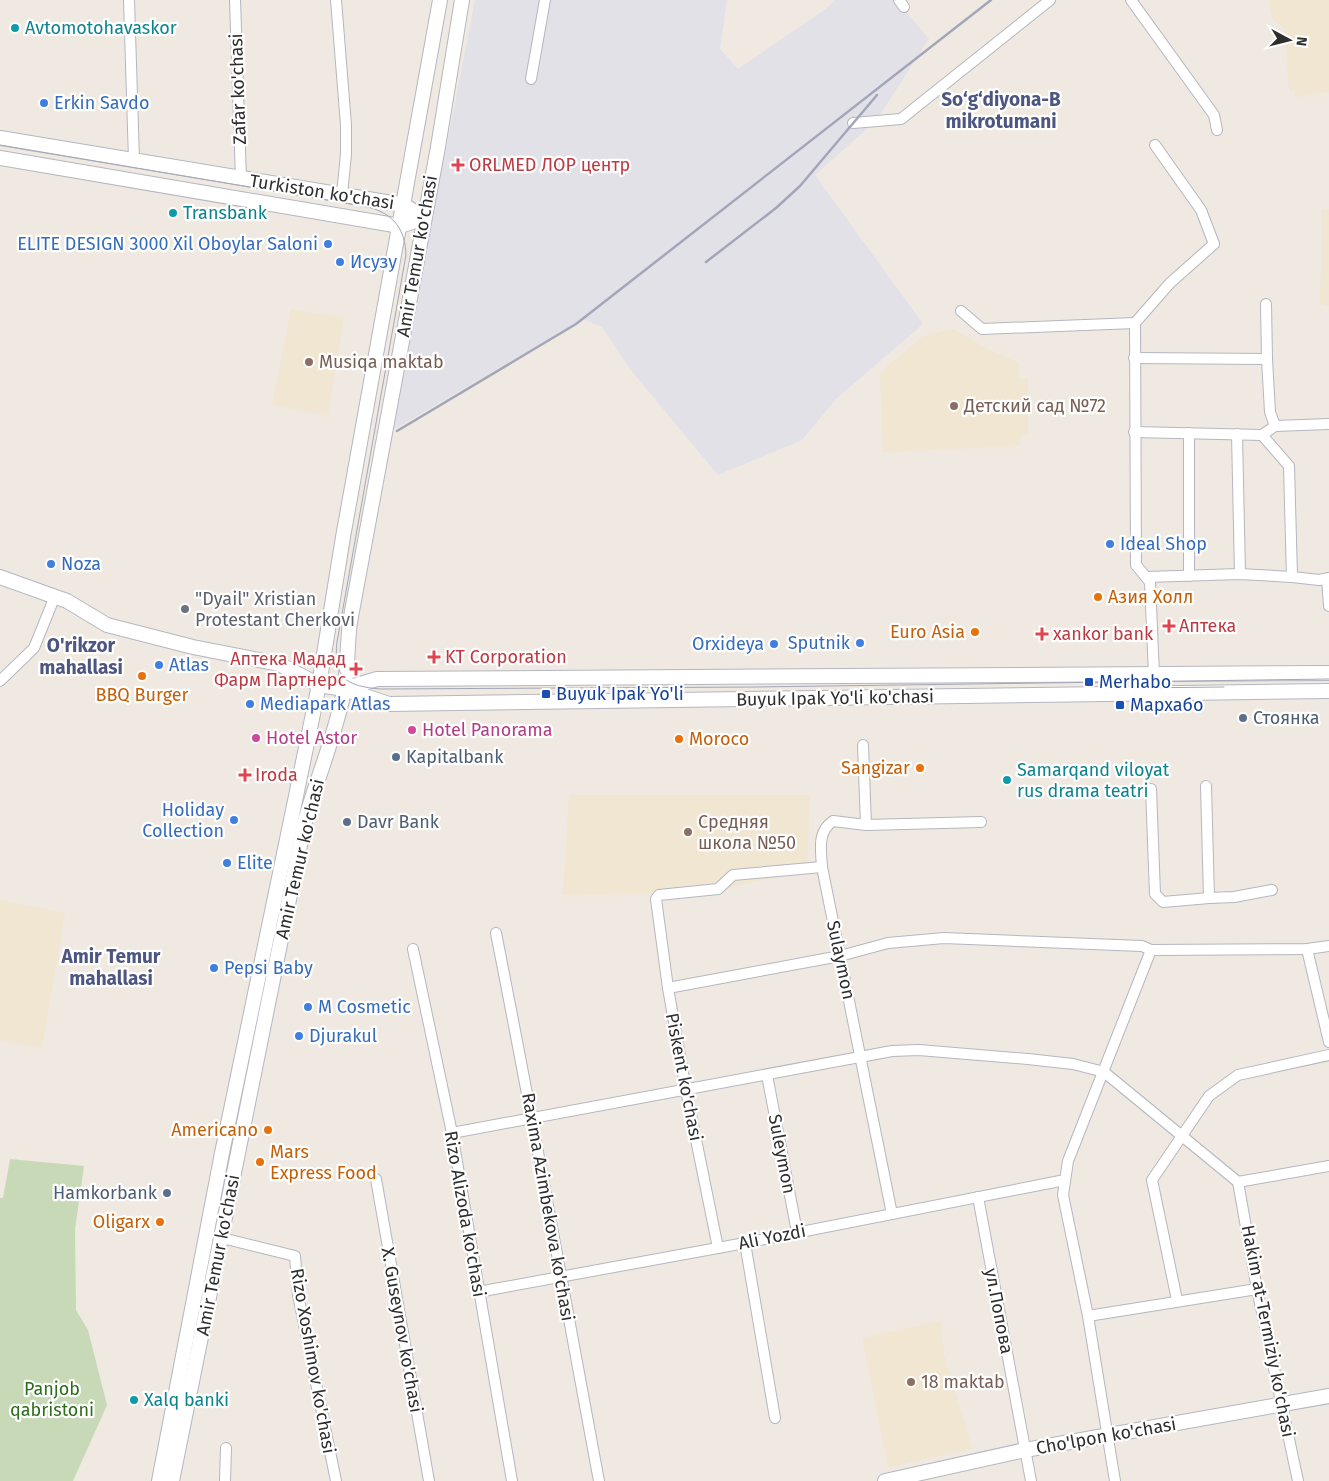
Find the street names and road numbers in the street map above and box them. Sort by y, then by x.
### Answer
street label: Zafar ko'chasi [225,33,251,145]
street label: Turkiston ko'chasi [248,170,396,214]
street label: Amir Temur ko'chasi [392,173,442,339]
street label: Buyuk Ipak Yo'li ko'chasi [736,685,934,711]
street label: Amir Temur ko'chasi [271,777,329,941]
street label: Sulaymon [822,918,860,1002]
street label: Piskent ko'chasi [661,1011,707,1143]
street label: Raxima Azimbekova ko'chasi [517,1091,579,1323]
street label: Suleymon [764,1112,800,1196]
street label: Rizo Alizoda ko'chasi [440,1129,490,1299]
street label: Amir Temur ko'chasi [192,1173,244,1337]
street label: Ali Yozdi [736,1220,808,1254]
street label: Hakim at-Termiziy ko'chasi [1237,1223,1299,1439]
street label: X. Guseynov ko'chasi [377,1246,427,1414]
street label: ул.Попова [980,1266,1018,1356]
street label: Rizo Xoshimov ko'chasi [286,1267,340,1455]
street label: Cho'lpon ko'chasi [1034,1413,1178,1459]

